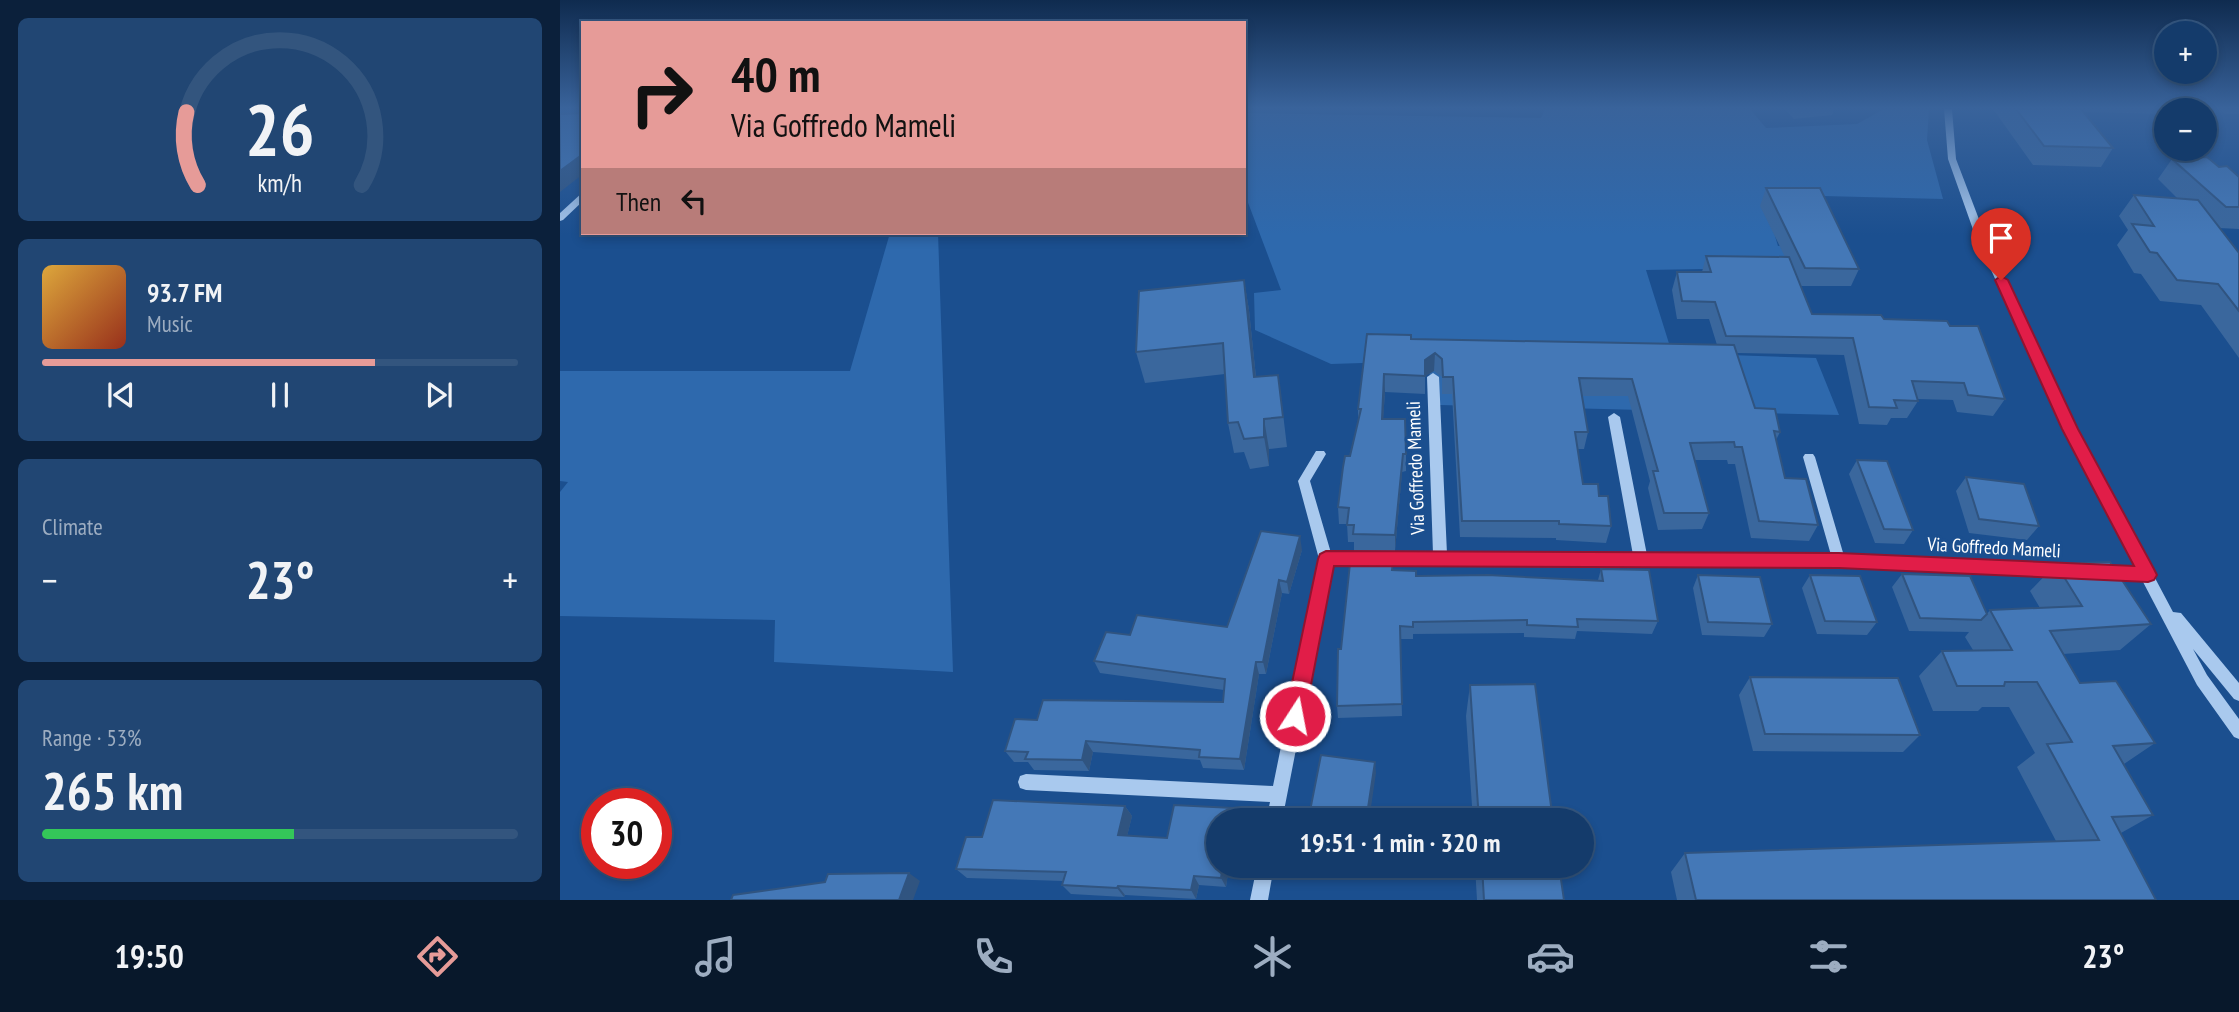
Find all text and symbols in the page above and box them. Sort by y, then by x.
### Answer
map controls [2154,21,2217,161]
button: + [2154,21,2217,84]
text: 40 m [731,42,820,106]
icon: right [616,49,707,140]
text: 26 [245,82,315,176]
button: − [2154,98,2217,161]
text: Via Goffredo Mameli [731,104,956,146]
text: km/h [258,167,302,199]
icon: left [675,182,713,220]
text: Then [616,185,661,218]
pin [1971,208,2031,280]
icon: arrive [1982,219,2020,257]
text: 93.7 FM [147,276,222,309]
text: Music [147,309,193,338]
icon: previous [102,376,140,414]
icon: pause [261,376,299,414]
icon: next [420,376,458,414]
street label: Via Goffredo Mameli [1401,401,1429,536]
text: Climate [42,512,103,541]
street label: Via Goffredo Mameli [1926,531,2061,562]
text: 23° [246,546,314,613]
text: − [42,555,58,604]
text: + [502,555,518,604]
position arrow [1258,679,1332,753]
text: Range · 53% [42,723,142,752]
text: 265 km [42,757,183,824]
speed limit sign: 30 [581,788,672,879]
text: 19:51 · 1 min · 320 m [1300,826,1500,859]
icon: directions [413,932,462,981]
icon: music [691,932,740,981]
icon: phone [969,932,1018,981]
icon: climate [1248,932,1297,981]
icon: car [1526,932,1575,981]
icon: filters [1804,932,1853,981]
text: 19:50 [115,935,184,977]
text: 23° [2082,935,2124,977]

